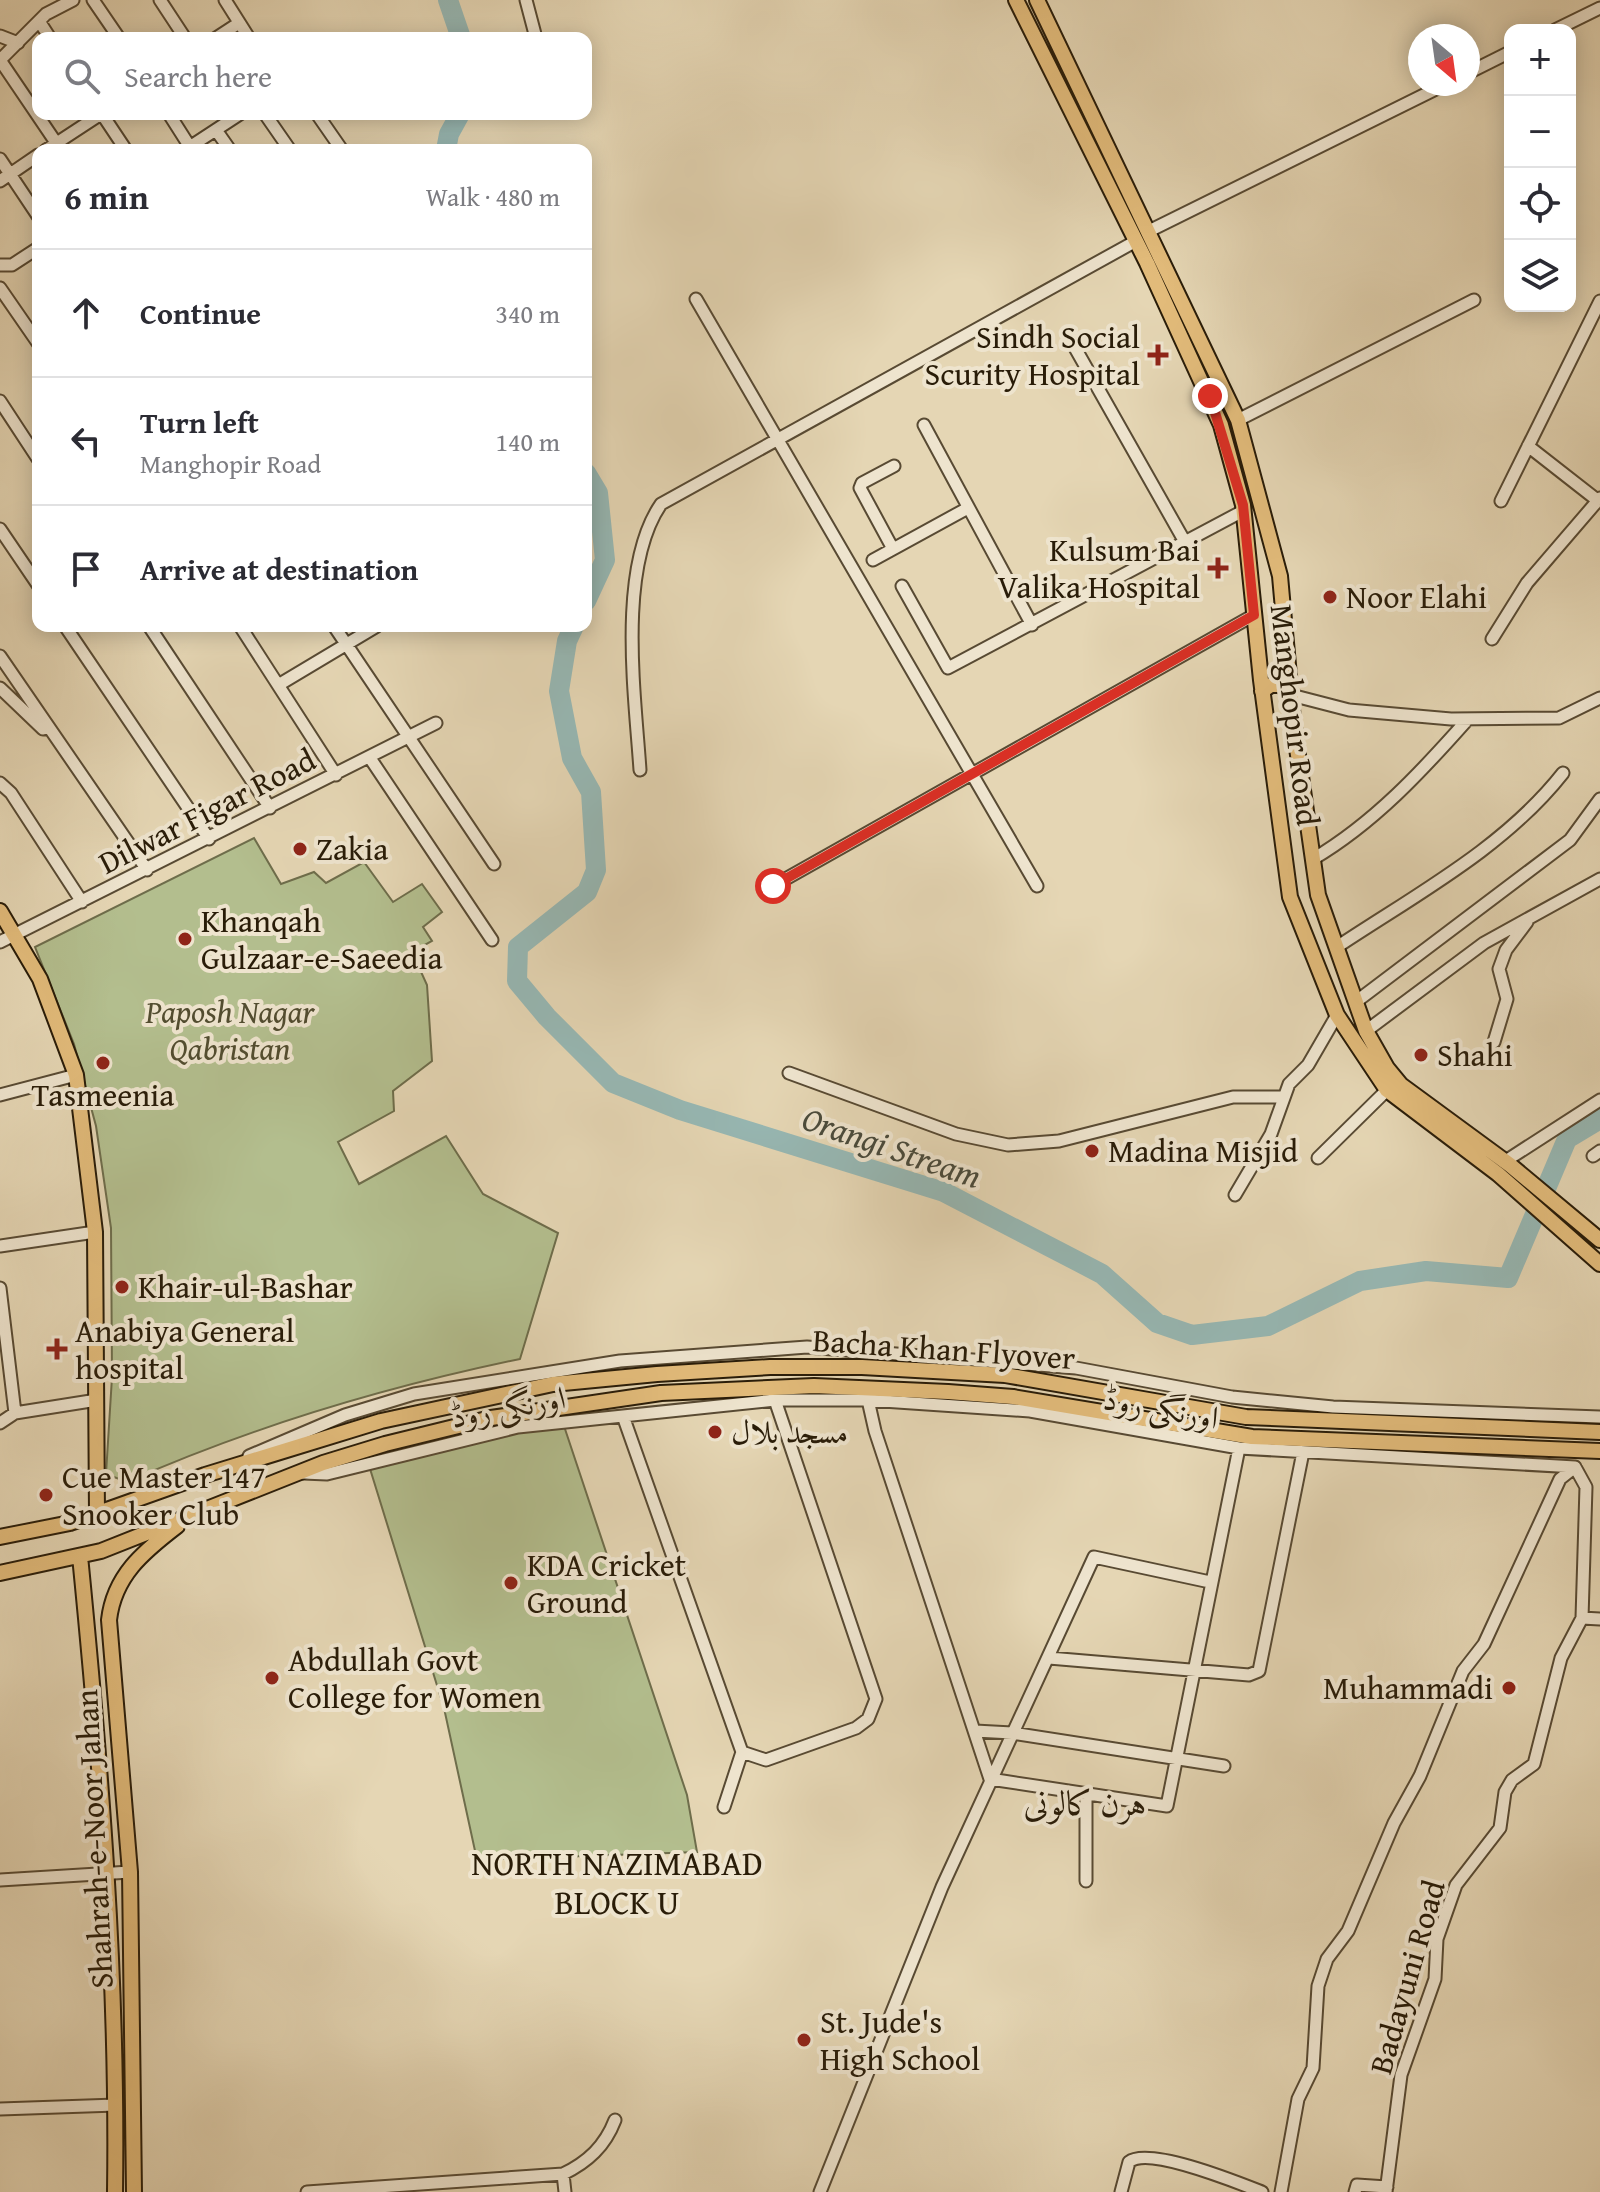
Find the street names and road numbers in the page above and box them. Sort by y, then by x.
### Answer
street label: Manghopir Road [1259,601,1332,828]
street label: Dilwar Figar Road [90,736,323,885]
street label: Bacha Khan Flyover [811,1316,1077,1381]
street label: اورنگی روڈ [447,1373,569,1440]
street label: اورنگی روڈ [1100,1374,1222,1441]
street label: Shahrah-e-Noor Jahan [62,1688,125,1990]
street label: Badayuni Road [1356,1874,1457,2079]

